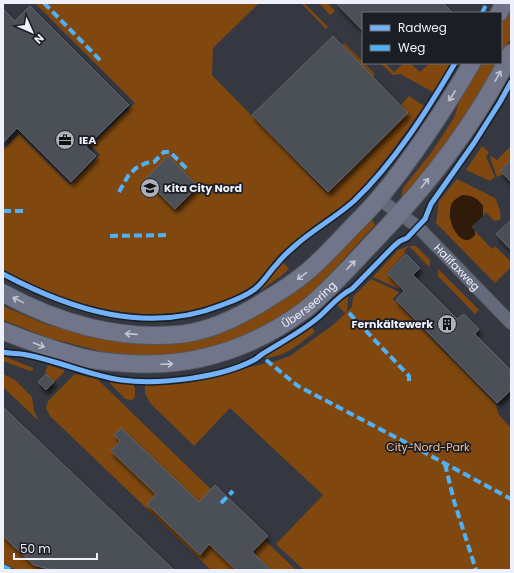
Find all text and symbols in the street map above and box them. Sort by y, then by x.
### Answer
north arrow [12,12,52,52]
legend [362,12,502,64]
text: Radweg [398,19,447,36]
text: N [30,30,48,48]
text: Weg [398,39,425,56]
one-way arrow [495,70,502,82]
one-way arrow [448,90,456,102]
office icon: IEA [54,129,76,151]
place label: IEA [79,132,96,148]
school or university icon: Kita City Nord [139,177,161,199]
one-way arrow [420,178,429,189]
place label: Kita City Nord [164,180,242,196]
street label: Halifaxweg [430,240,484,294]
one-way arrow [346,260,355,270]
one-way arrow [297,271,308,280]
street label: Überseering [278,278,340,332]
one-way arrow [12,296,24,303]
building icon: Fernkältewerk [436,313,458,335]
place label: Fernkältewerk [352,316,433,332]
one-way arrow [125,330,138,337]
one-way arrow [33,341,45,349]
one-way arrow [160,360,173,367]
park label: City-Nord-Park [386,439,470,455]
scale bar [14,535,97,561]
text: 50 m [20,540,51,557]

